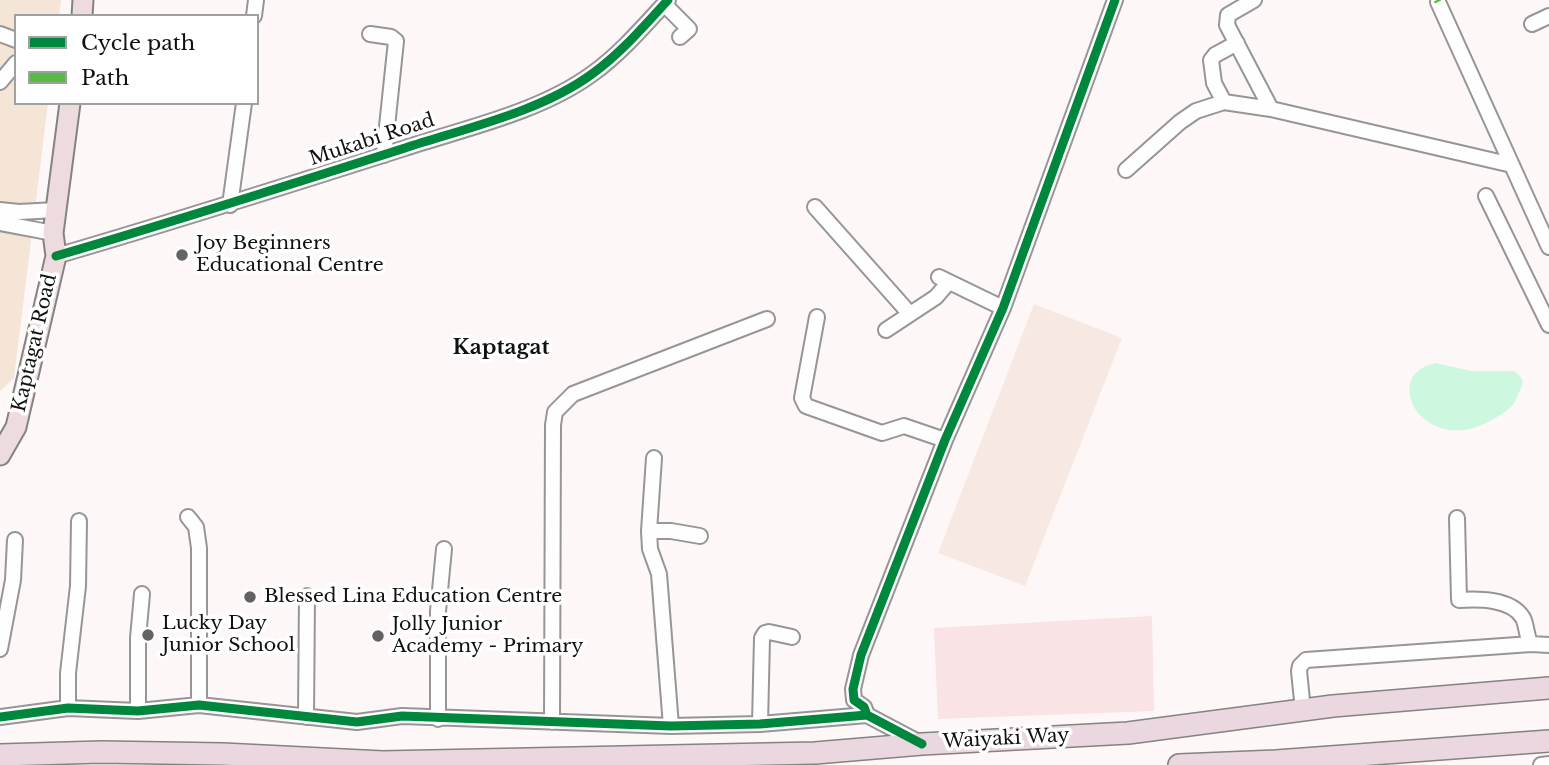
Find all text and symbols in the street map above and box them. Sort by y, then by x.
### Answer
legend [14,14,259,105]
text: Cycle path [81,30,195,56]
text: Path [81,65,129,91]
street label: Mukabi Road [307,109,437,171]
place label: Joy Beginners Educational Centre [196,233,384,277]
marker: Joy Beginners Educational Centre [174,247,190,263]
street label: Kaptagat Road [8,272,62,414]
district label: Kaptagat [453,335,549,361]
place label: Blessed Lina Education Centre [264,586,562,608]
marker: Blessed Lina Education Centre [242,589,258,605]
place label: Lucky Day Junior School [162,613,295,657]
place label: Jolly Junior Academy - Primary [392,614,583,658]
marker: Lucky Day Junior School [140,627,156,643]
marker: Jolly Junior Academy - Primary [370,628,386,644]
street label: Waiyaki Way [942,724,1070,754]

